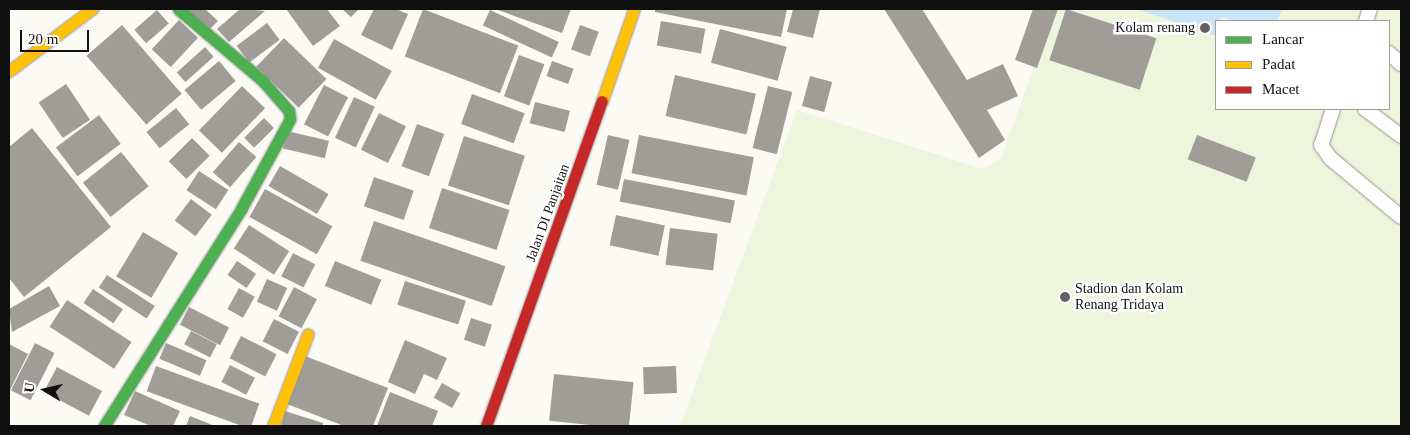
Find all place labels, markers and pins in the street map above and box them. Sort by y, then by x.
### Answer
place label: Kolam renang [1115,20,1195,36]
marker: Kolam renang [1199,22,1211,34]
place label: Stadion dan Kolam Renang Tridaya [1075,281,1183,314]
marker: Stadion dan Kolam Renang Tridaya [1059,291,1071,303]

